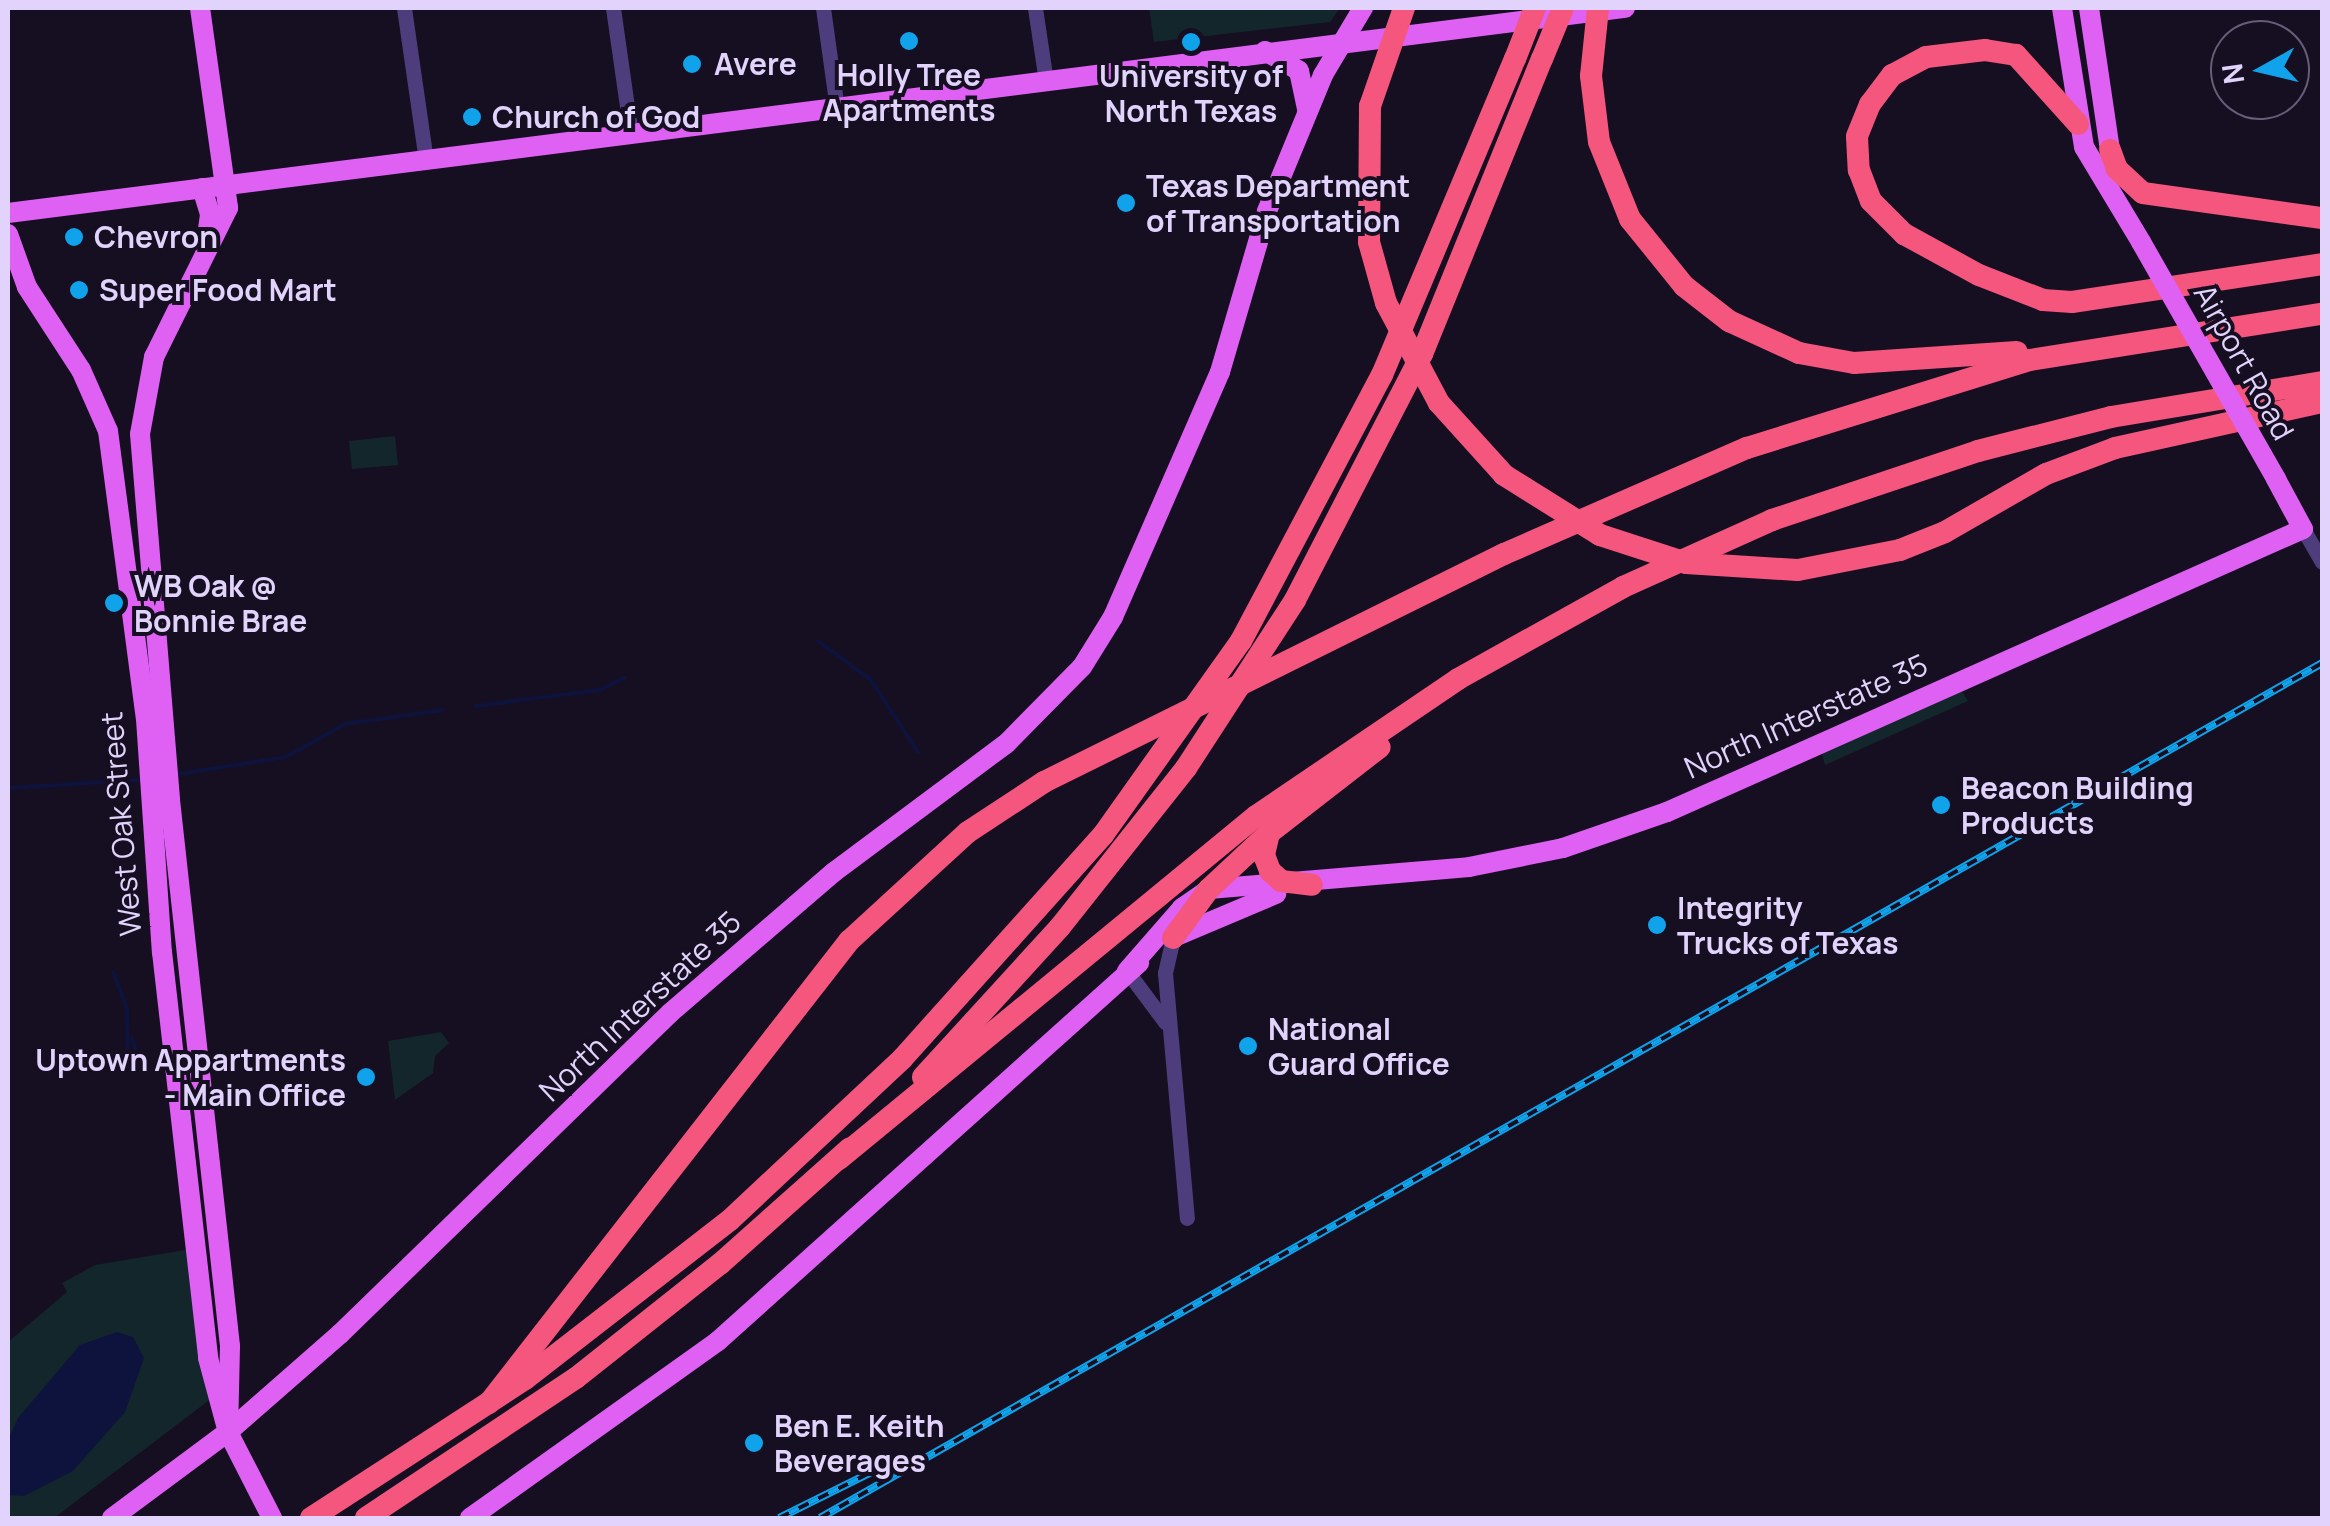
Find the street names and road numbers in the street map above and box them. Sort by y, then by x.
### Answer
street label: Airport Road [2187,278,2301,446]
street label: North Interstate 35 [1679,646,1933,786]
street label: West Oak Street [93,710,149,938]
street label: North Interstate 35 [532,903,748,1109]

